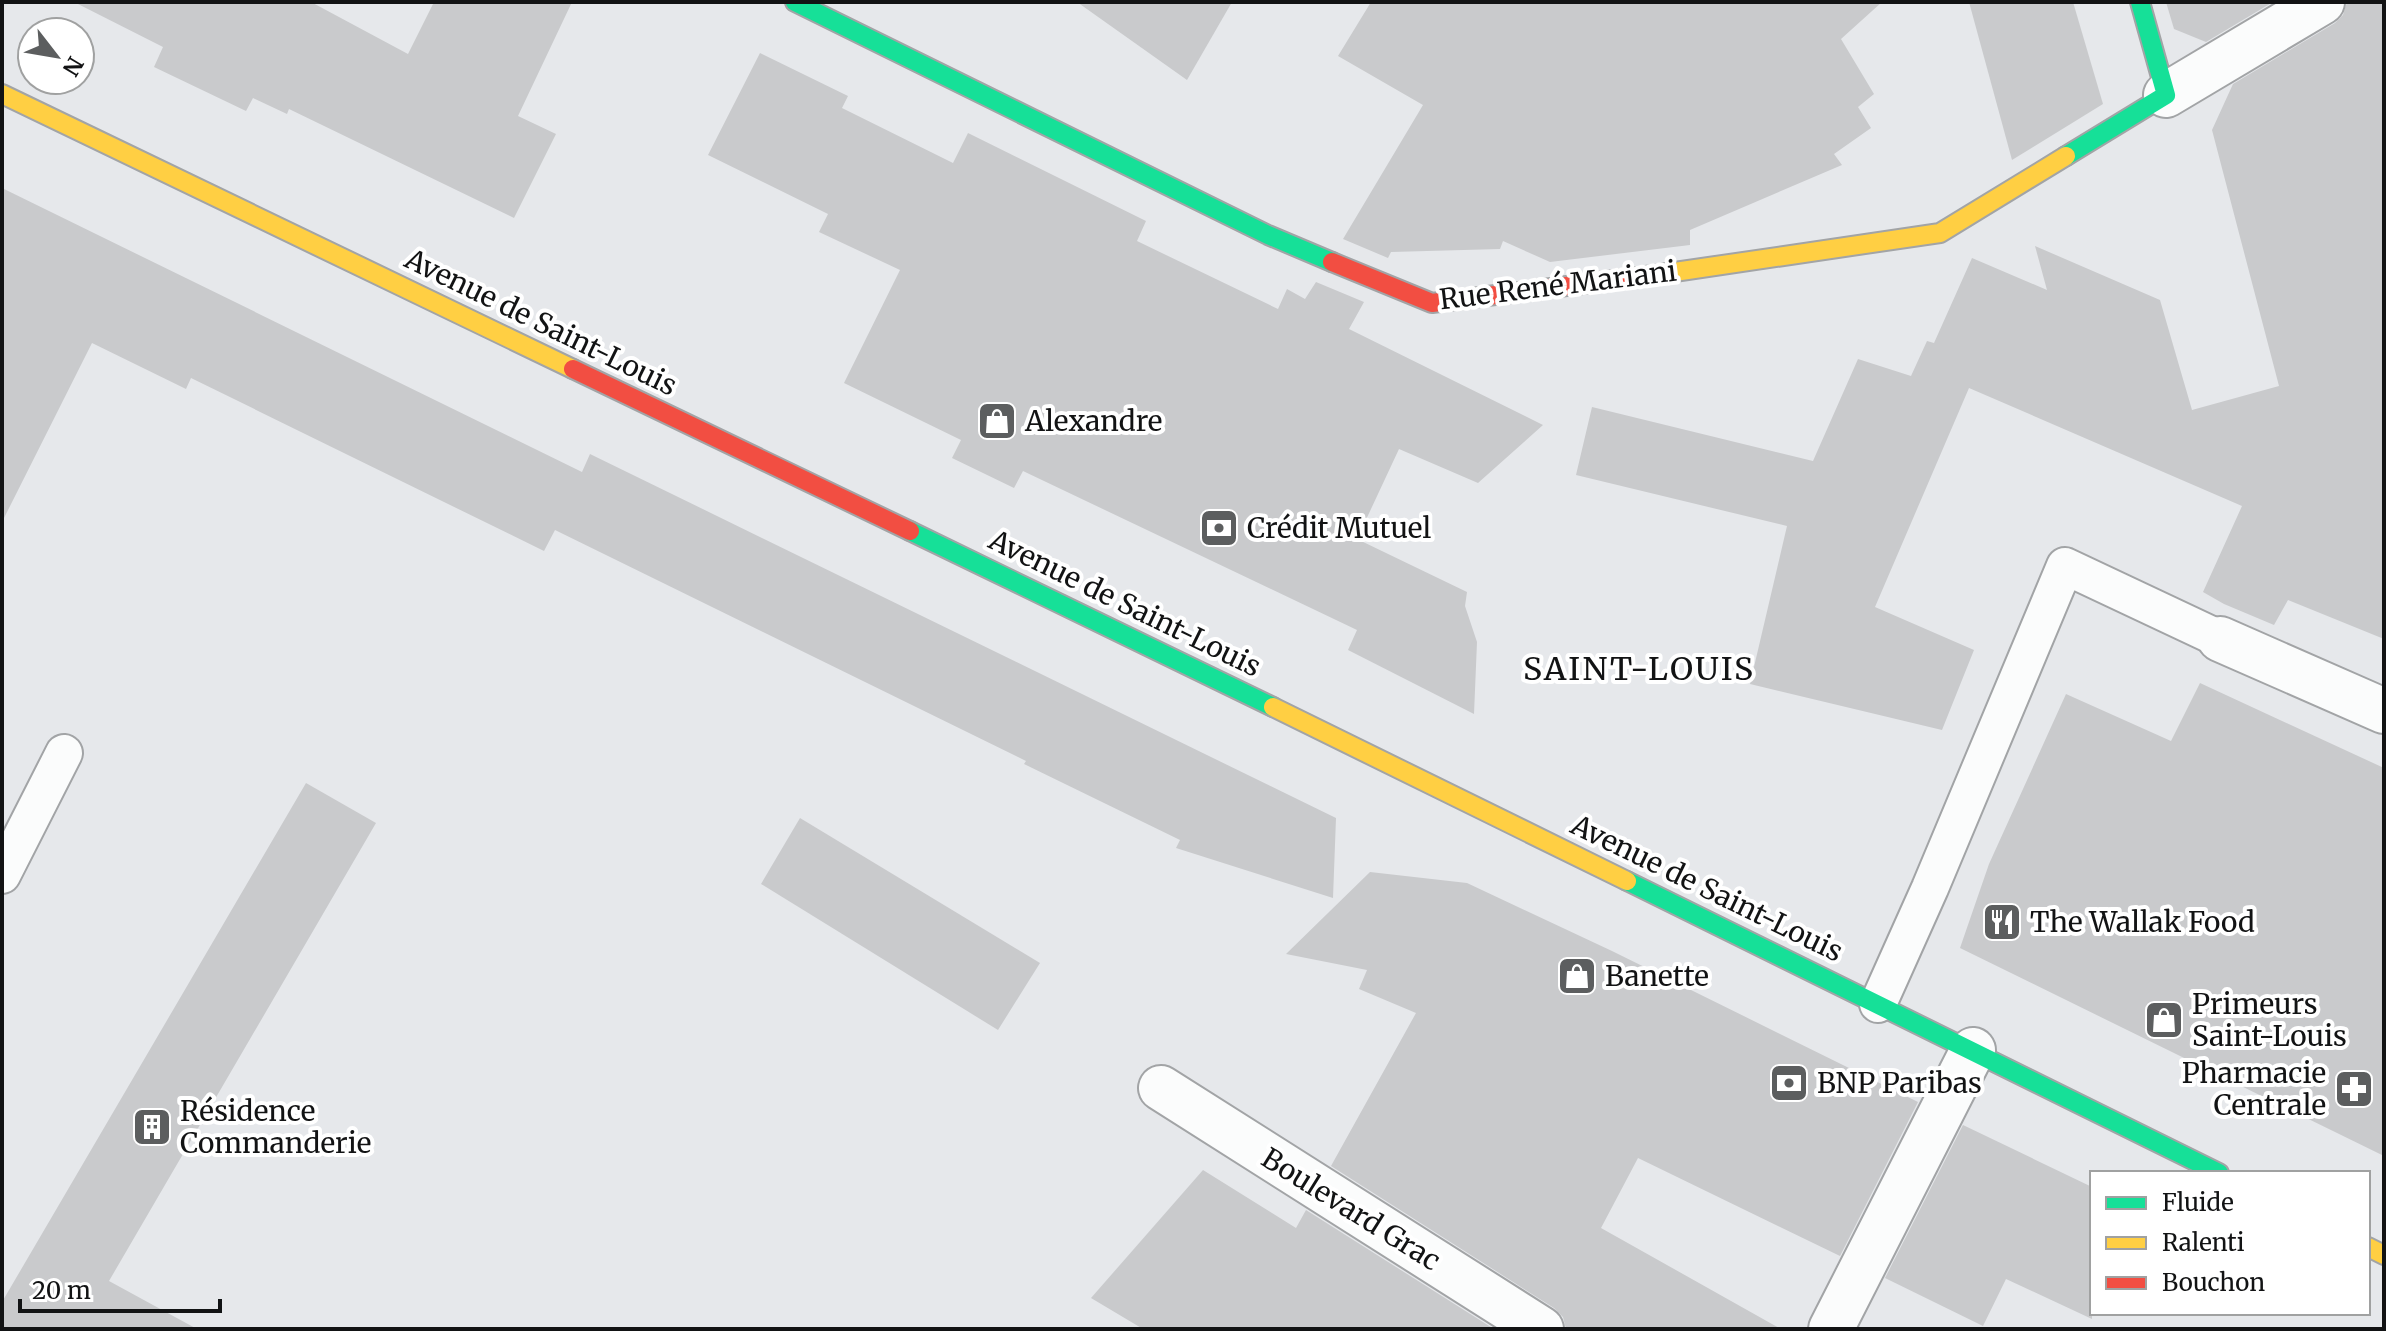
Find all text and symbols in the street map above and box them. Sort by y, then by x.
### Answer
north arrow [16,16,96,96]
text: N [56,52,90,81]
street label: Avenue de Saint-Louis [398,240,683,403]
street label: Rue René Mariani [1437,253,1679,317]
shop icon: Alexandre [976,400,1018,442]
place label: Alexandre [1024,403,1162,439]
bank icon: Crédit Mutuel [1198,507,1240,549]
place label: Crédit Mutuel [1247,510,1431,546]
street label: Avenue de Saint-Louis [982,521,1267,684]
district label: SAINT-LOUIS [1523,649,1755,689]
street label: Avenue de Saint-Louis [1564,806,1849,969]
restaurant icon: The Wallak Food [1981,901,2023,943]
place label: The Wallak Food [2030,904,2255,940]
shop icon: Banette [1556,955,1598,997]
place label: Banette [1605,958,1709,994]
place label: Primeurs Saint-Louis [2192,986,2347,1054]
shop icon: Primeurs Saint-Louis [2143,999,2185,1041]
place label: Pharmacie Centrale [2182,1055,2326,1123]
bank icon: BNP Paribas [1768,1062,1810,1104]
place label: BNP Paribas [1817,1065,1982,1101]
pharmacy icon: Pharmacie Centrale [2333,1068,2375,1110]
place label: Résidence Commanderie [180,1093,371,1161]
building icon: Résidence Commanderie [131,1106,173,1148]
street label: Boulevard Grac [1255,1140,1447,1278]
legend [2090,1171,2370,1315]
text: Fluide [2162,1187,2234,1218]
text: Ralenti [2162,1227,2245,1258]
scale bar [20,1263,220,1313]
text: Bouchon [2162,1267,2265,1298]
text: 20 m [32,1275,91,1306]

